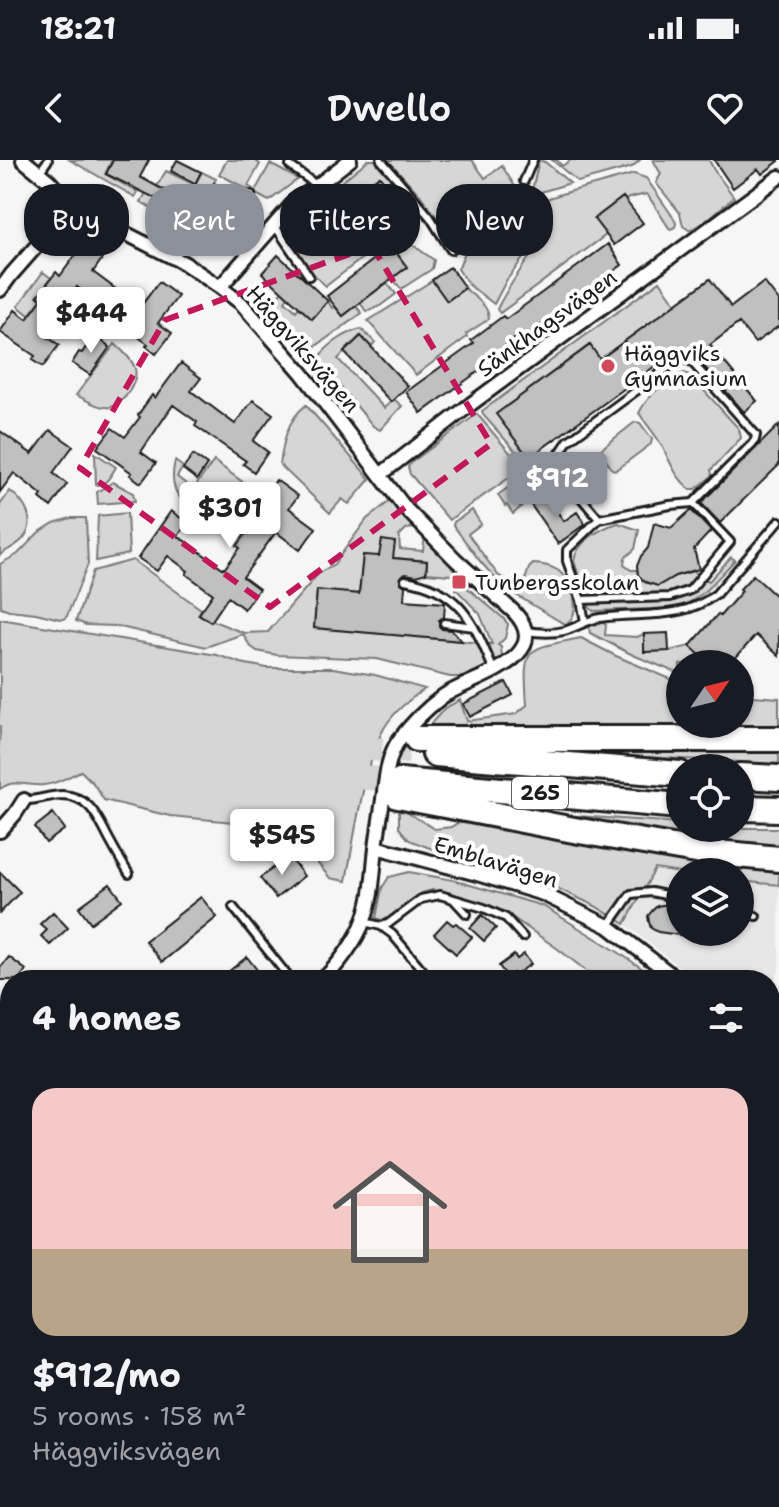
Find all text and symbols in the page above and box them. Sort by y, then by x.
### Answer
text: 18:21 [40,8,116,49]
text: Dwello [328,84,451,133]
icon: back [32,86,76,130]
icon: heart [703,86,747,130]
chip: Buy [24,184,129,256]
chip: Rent [145,184,264,256]
chip: Filters [280,184,420,256]
chip: New [436,184,553,256]
street label: Sänkhagsvägen [471,263,623,383]
street label: Häggviksvägen [240,279,366,419]
pin: $444 [44,287,138,355]
text: $444 [55,295,127,330]
place label: Häggviks Gymnasium [624,339,747,393]
marker: Häggviks Gymnasium [599,357,617,375]
pin: $912 [510,452,604,520]
text: $912 [525,460,589,495]
pin: $301 [183,482,277,550]
text: $301 [197,490,263,525]
place label: Tunbergsskolan [475,568,639,597]
marker: Tunbergsskolan [450,573,468,591]
north arrow [666,650,754,738]
map controls [666,650,754,946]
button: locate [666,754,754,842]
road number: 265 [512,777,568,809]
pin: $545 [235,809,329,877]
text: $545 [248,817,316,852]
street label: Emblavägen [430,829,562,895]
button: layers [666,858,754,946]
text: 4 homes [32,995,181,1041]
icon: filters [704,996,748,1040]
icon: home [318,1140,462,1284]
text: $912/mo [32,1352,181,1398]
text: 5 rooms · 158 m² [32,1398,247,1433]
text: Häggviksvägen [32,1433,221,1468]

